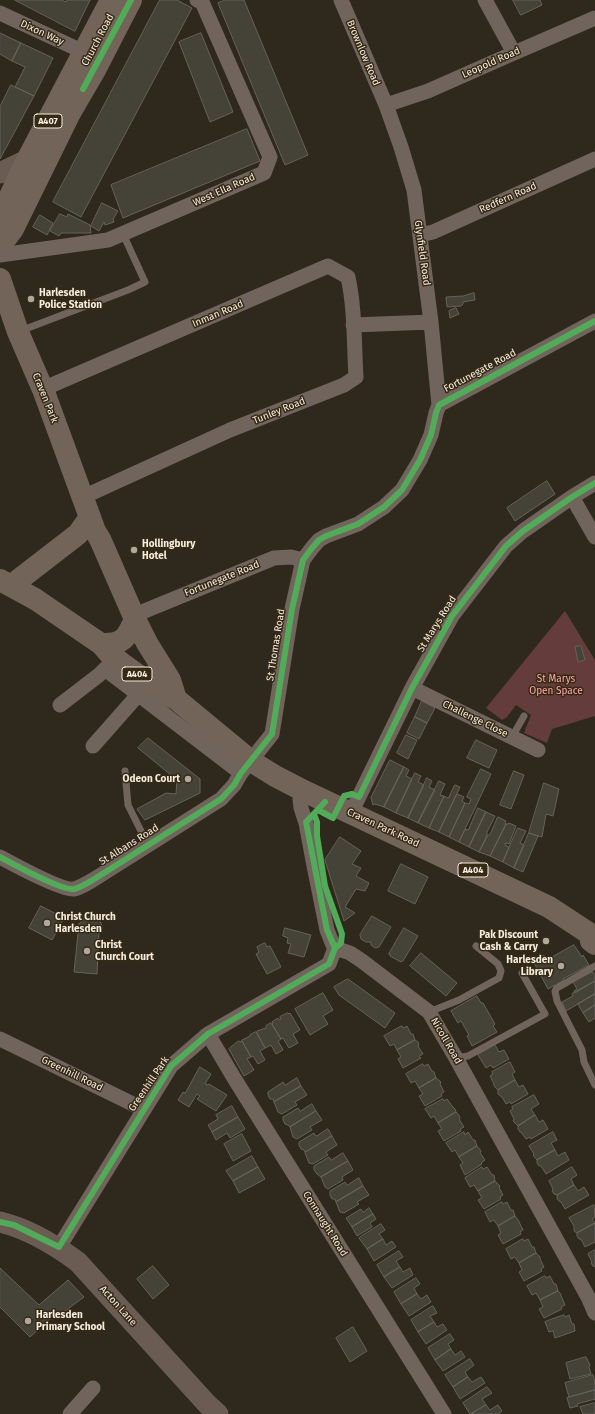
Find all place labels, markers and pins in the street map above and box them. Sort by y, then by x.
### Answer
place label: Harlesden Police Station [39,287,102,310]
marker: Harlesden Police Station [26,294,36,304]
place label: Hollingbury Hotel [142,538,195,562]
marker: Hollingbury Hotel [129,545,139,555]
place label: Odeon Court [123,773,180,785]
marker: Odeon Court [183,774,193,784]
place label: Christ Church Harlesden [55,911,116,934]
marker: Christ Church Harlesden [42,918,52,928]
place label: Pak Discount Cash & Carry [479,929,538,952]
marker: Pak Discount Cash & Carry [541,936,551,946]
place label: Christ Church Court [95,939,154,962]
marker: Christ Church Court [82,946,92,956]
place label: Harlesden Library [506,954,553,978]
marker: Harlesden Library [556,961,566,971]
place label: Harlesden Primary School [36,1309,105,1332]
marker: Harlesden Primary School [23,1316,33,1326]

